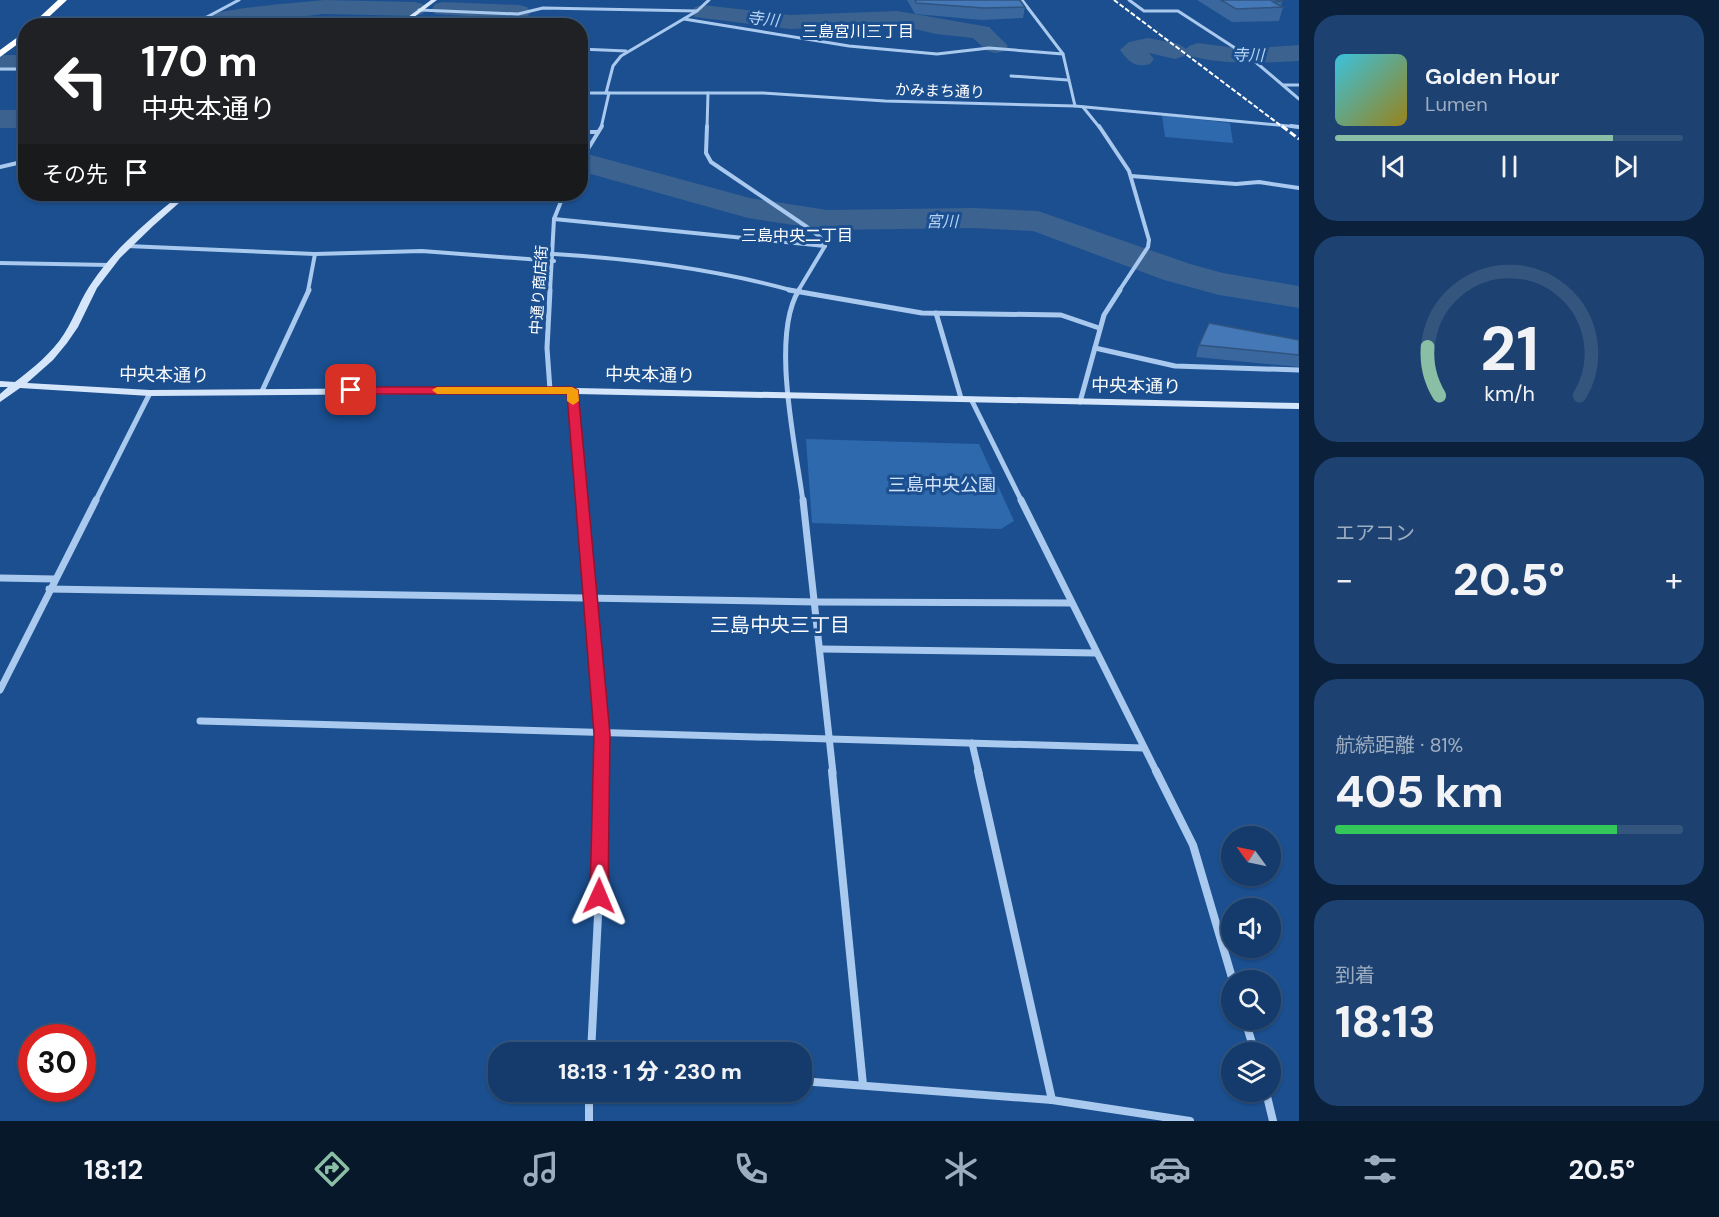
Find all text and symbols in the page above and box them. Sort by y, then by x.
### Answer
water label: 寺川 [746,7,782,31]
district label: 三島宮川三丁目 [802,21,914,42]
text: 170 m [141,34,258,89]
icon: left [42,42,120,120]
water label: 寺川 [1232,44,1266,66]
text: Golden Hour [1425,62,1560,91]
street label: かみまち通り [895,79,985,103]
text: 中央本通り [141,91,276,126]
text: Lumen [1425,91,1488,117]
icon: previous [1377,150,1410,183]
icon: pause [1493,150,1526,183]
icon: next [1609,150,1642,183]
icon: arrive [120,156,153,189]
text: その先 [42,160,108,189]
water label: 宮川 [926,211,960,232]
district label: 三島中央二丁目 [741,225,853,246]
street label: 中通り商店街 [526,244,552,336]
text: 21 [1480,308,1538,389]
street label: 中央本通り [119,362,209,388]
street label: 中央本通り [605,362,695,388]
pin [325,364,376,415]
icon: arrive [334,373,367,406]
street label: 中央本通り [1091,373,1181,399]
text: km/h [1484,381,1534,409]
park label: 三島中央公園 [888,473,996,497]
text: エアコン [1335,520,1415,546]
text: 20.5° [1453,550,1565,609]
text: − [1335,558,1353,601]
text: + [1665,558,1683,601]
district label: 三島中央三丁目 [710,612,850,638]
text: 航続距離 · 81% [1335,732,1463,758]
text: 405 km [1335,762,1504,821]
north arrow [1221,826,1281,886]
map controls [1221,826,1281,1102]
position arrow [567,864,631,928]
button: sound [1221,898,1281,958]
text: 到着 [1335,962,1375,988]
button: search [1221,970,1281,1030]
text: 18:13 [1335,992,1436,1051]
speed limit sign: 30 [18,1024,96,1102]
button: layers [1221,1042,1281,1102]
text: 18:13 · 1 分 · 230 m [558,1057,742,1086]
icon: directions [311,1148,353,1190]
icon: music [520,1148,562,1190]
icon: phone [730,1148,772,1190]
icon: climate [940,1148,982,1190]
icon: car [1149,1148,1191,1190]
icon: filters [1359,1148,1401,1190]
text: 18:12 [84,1152,143,1187]
text: 20.5° [1568,1152,1635,1187]

